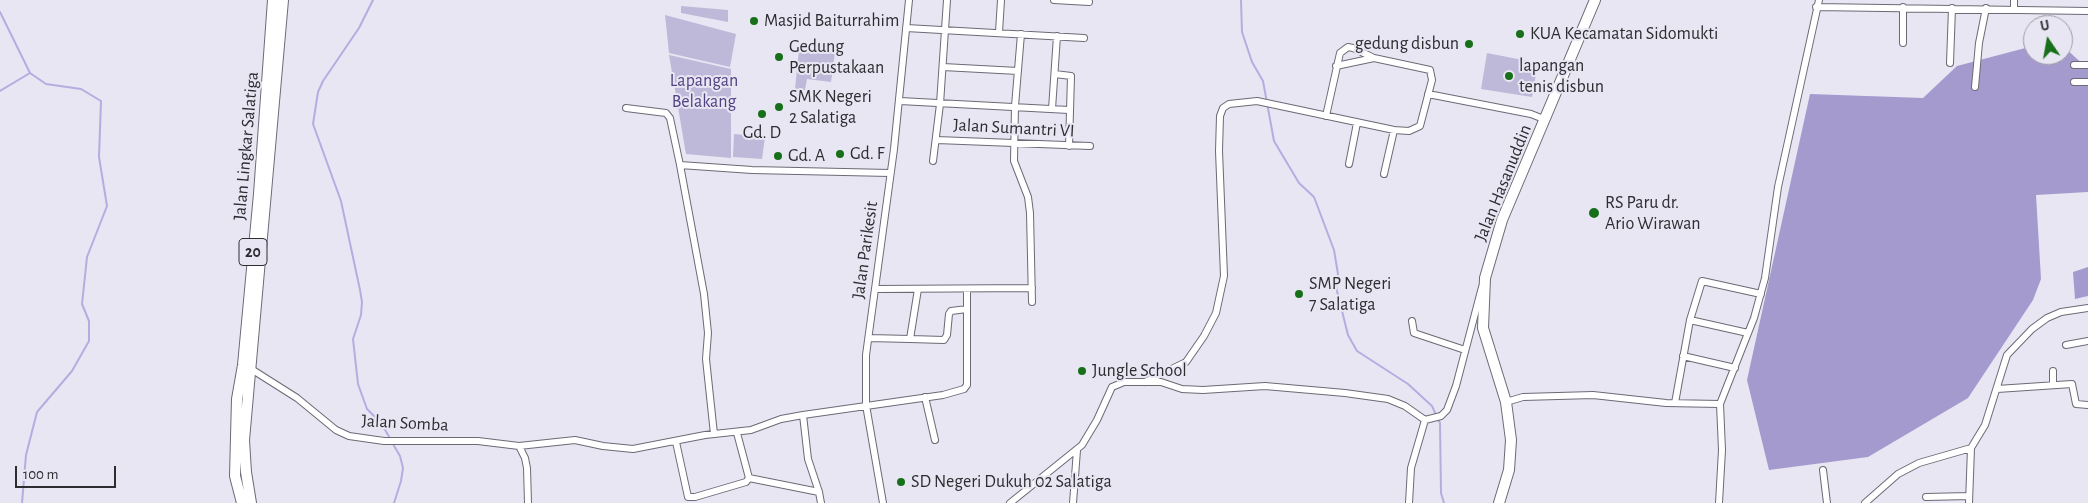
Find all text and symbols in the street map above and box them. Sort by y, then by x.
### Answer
place label: Masjid Baiturrahim [764,10,899,32]
marker: Masjid Baiturrahim [748,15,760,27]
north arrow [2023,15,2073,65]
text: U [2039,19,2051,34]
place label: KUA Kecamatan Sidomukti [1530,23,1718,45]
marker: KUA Kecamatan Sidomukti [1514,28,1526,40]
place label: gedung disbun [1355,33,1459,55]
place label: Gedung Perpustakaan [789,36,884,78]
marker: gedung disbun [1463,38,1475,50]
marker: Gedung Perpustakaan [773,51,785,63]
place label: lapangan tenis disbun [1519,55,1604,98]
park label: Lapangan Belakang [670,70,738,112]
marker: lapangan tenis disbun [1503,70,1515,82]
street label: Jalan Lingkar Salatiga [229,71,263,221]
place label: SMK Negeri 2 Salatiga [789,86,872,128]
marker: SMK Negeri 2 Salatiga [773,101,785,113]
marker: Gd. D [756,108,768,120]
street label: Jalan Sumantri VI [953,114,1075,142]
street label: Jalan Hasanuddin [1470,121,1536,245]
place label: Gd. D [743,122,781,144]
place label: Gd. F [850,143,885,165]
place label: Gd. A [788,145,825,167]
marker: Gd. F [834,148,846,160]
marker: Gd. A [772,150,784,162]
place label: RS Paru dr. Ario Wirawan [1605,192,1701,234]
street label: Jalan Parikesit [847,200,883,300]
marker: RS Paru dr. Ario Wirawan [1587,206,1601,220]
road number: 20 [239,238,267,266]
place label: SMP Negeri 7 Salatiga [1309,273,1391,316]
marker: SMP Negeri 7 Salatiga [1293,288,1305,300]
place label: Jungle School [1092,360,1187,382]
marker: Jungle School [1076,365,1088,377]
street label: Jalan Somba [361,410,449,436]
scale bar [18,456,119,488]
text: 100 m [23,467,58,482]
place label: SD Negeri Dukuh 02 Salatiga [911,471,1112,493]
marker: SD Negeri Dukuh 02 Salatiga [895,476,907,488]

